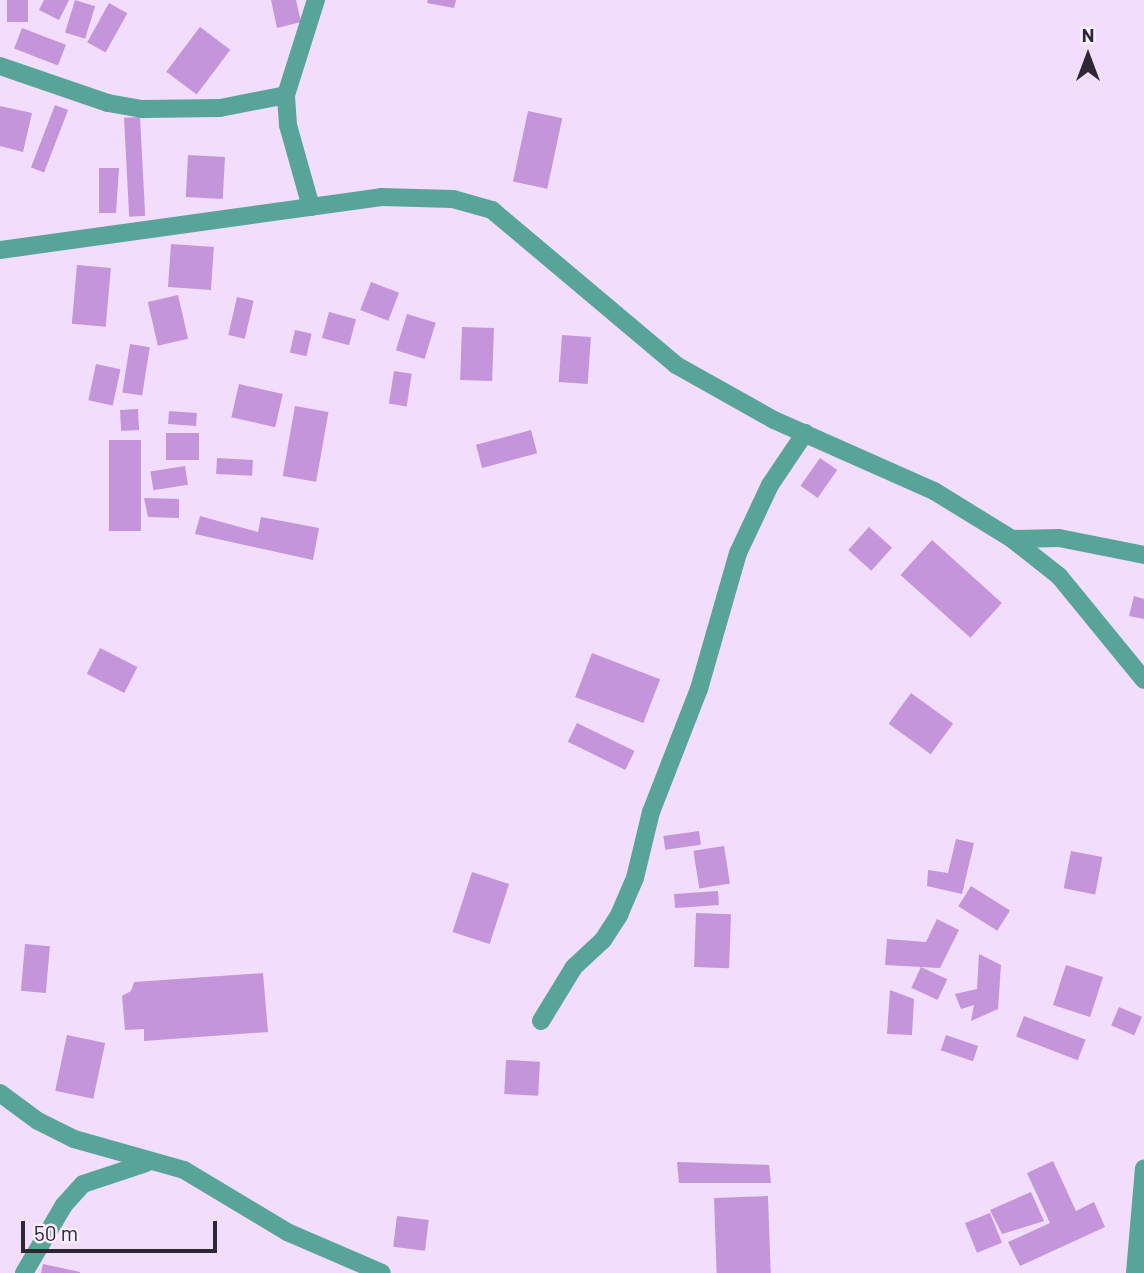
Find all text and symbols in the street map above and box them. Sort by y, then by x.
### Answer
north arrow [1053,21,1123,91]
text: N [1082,23,1094,46]
scale bar [24,1206,220,1250]
text: 50 m [34,1220,78,1245]

